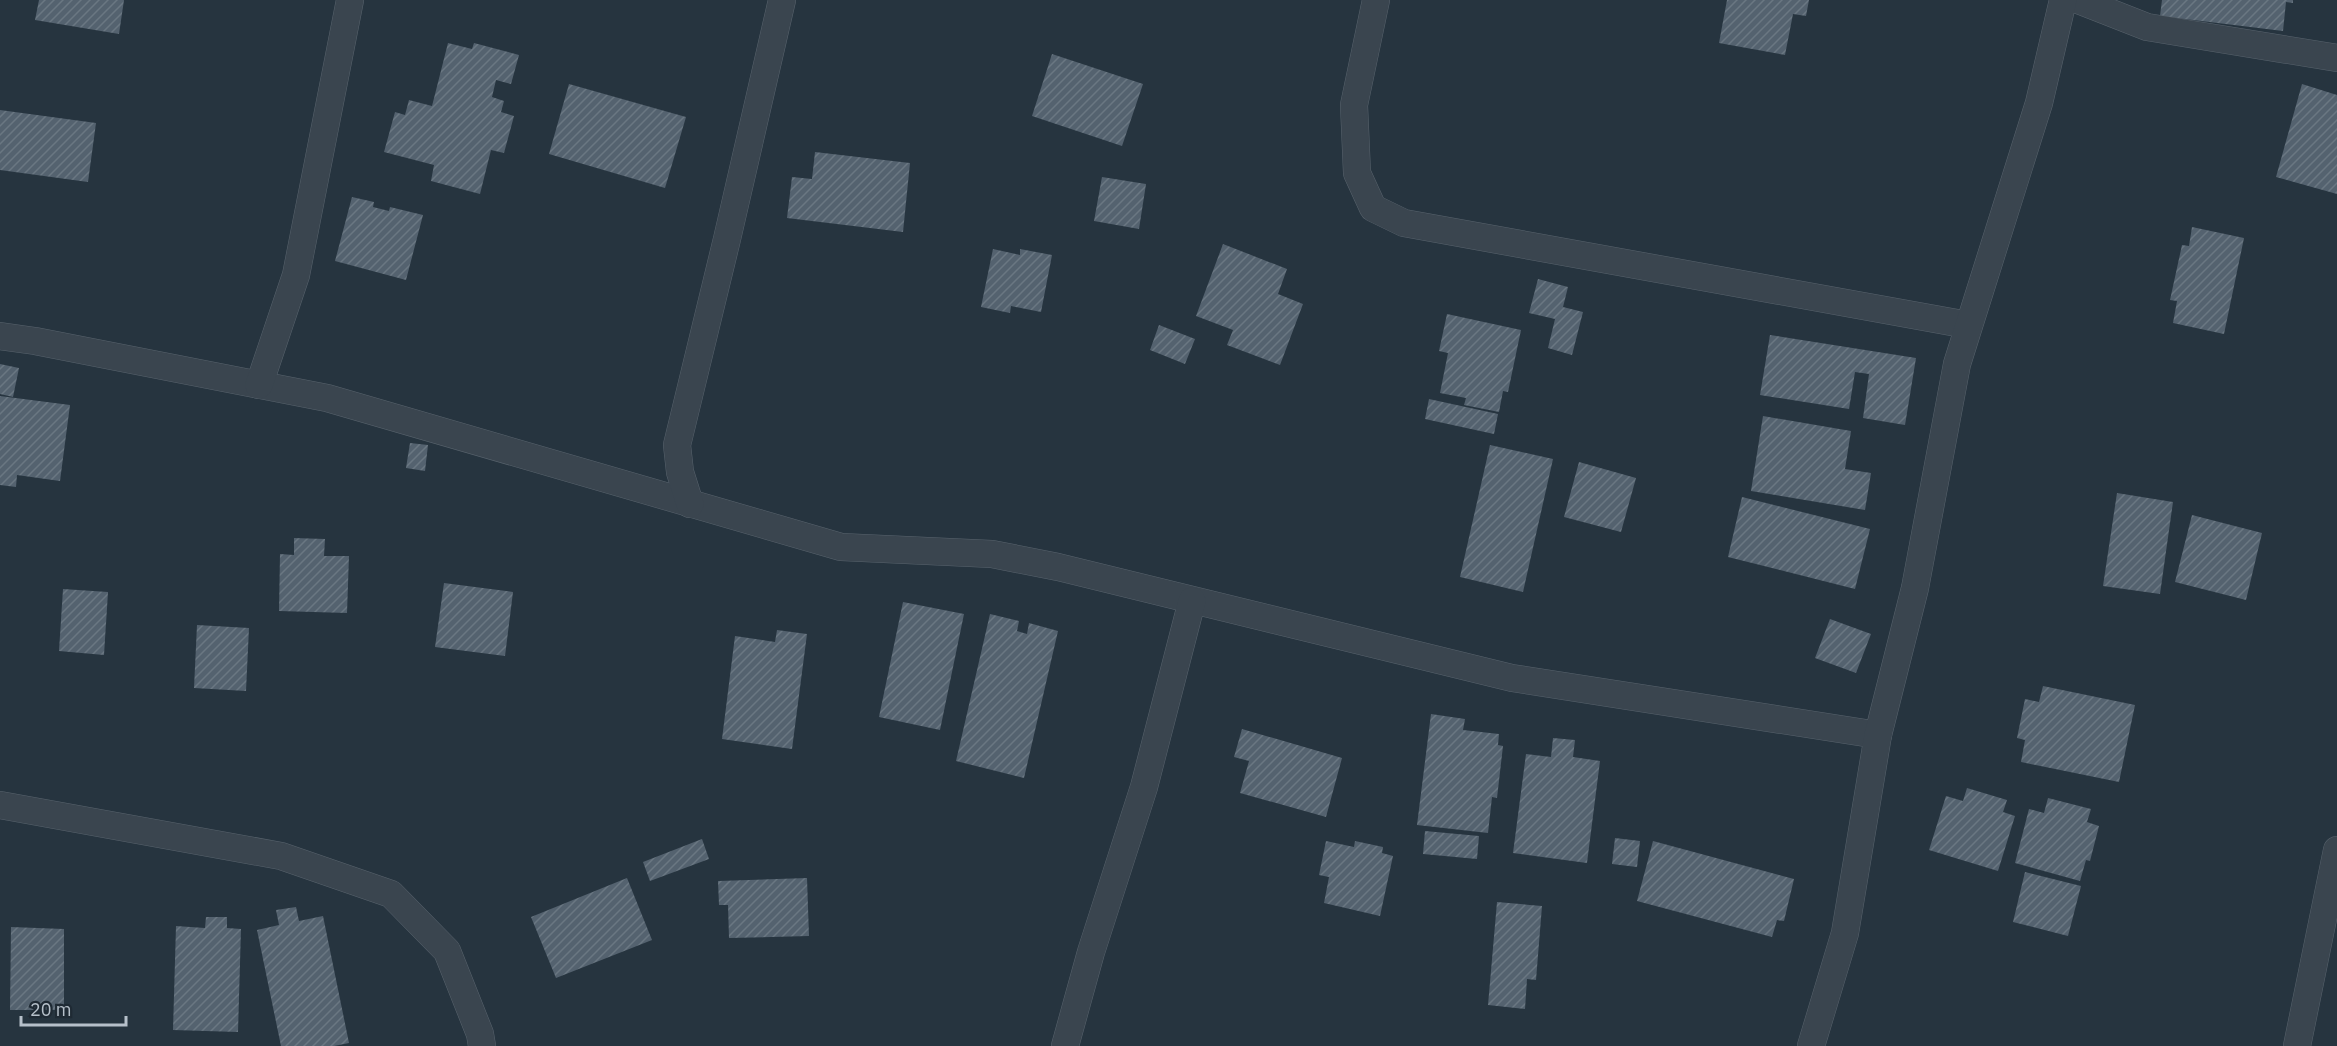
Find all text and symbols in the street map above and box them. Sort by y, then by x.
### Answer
scale bar [21,989,126,1027]
text: 20 m [30,998,72,1021]

